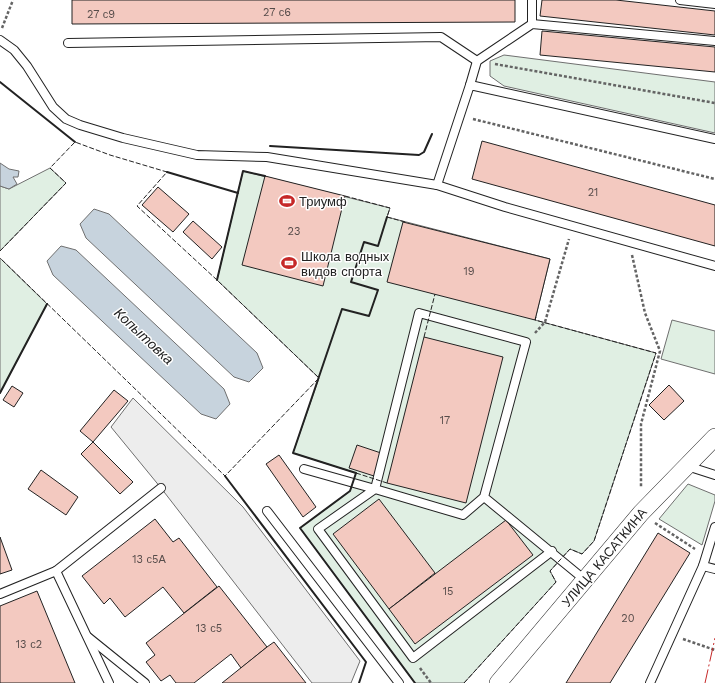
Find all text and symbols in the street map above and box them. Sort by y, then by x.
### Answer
house number: 27 с6 [263,6,291,19]
house number: 27 с9 [87,8,115,21]
house number: 21 [588,186,598,199]
sports icon: Триумф [278,192,296,210]
place label: Триумф [299,194,347,209]
house number: 23 [288,225,300,238]
place label: Школа водных видов спорта [301,249,390,279]
sports icon: Школа водных видов спорта [280,254,298,272]
house number: 19 [463,265,475,278]
water label: Копытовка [111,305,177,368]
house number: 17 [440,414,450,427]
street label: УЛИЦА КАСАТКИНА [559,505,650,610]
house number: 13 с5А [132,553,167,566]
house number: 15 [443,585,453,598]
house number: 20 [621,612,635,625]
house number: 13 с5 [196,622,222,635]
house number: 13 с2 [16,638,42,651]

